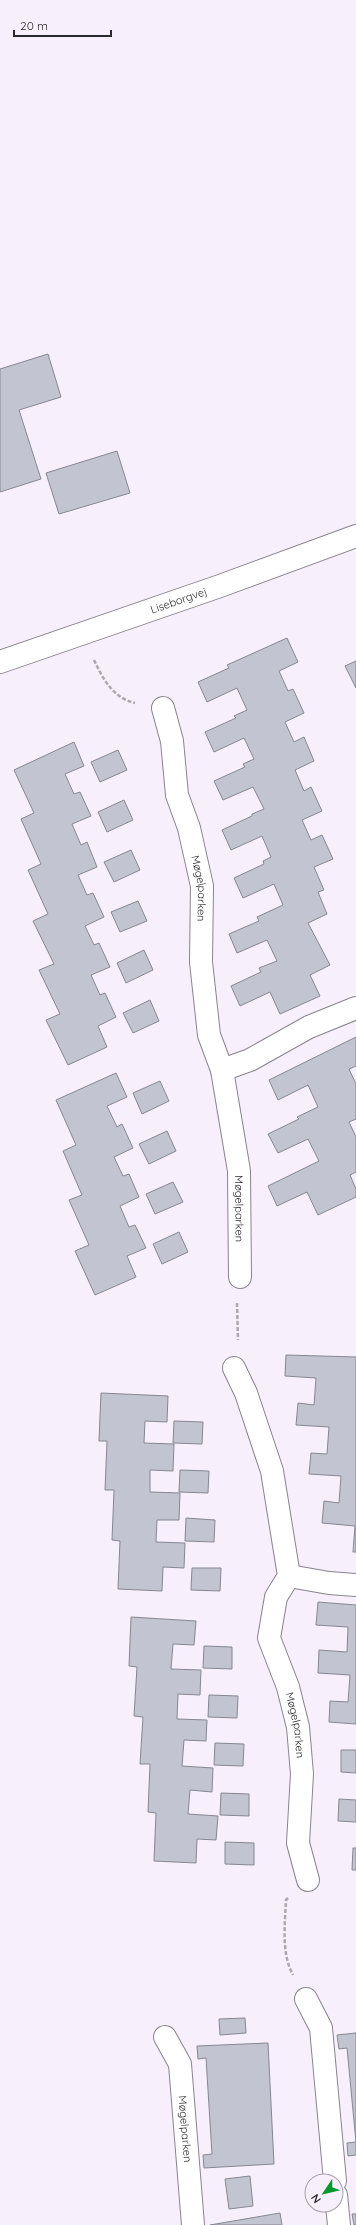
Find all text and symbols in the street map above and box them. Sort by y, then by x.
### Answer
scale bar [14,12,111,38]
text: 20 m [20,18,48,33]
street label: Liseborgvej [149,584,209,617]
street label: Møgelparken [188,854,209,922]
street label: Møgelparken [232,1175,247,1242]
street label: Møgelparken [283,1690,308,1759]
street label: Møgelparken [176,2095,195,2163]
north arrow [304,2173,344,2213]
text: N [308,2191,324,2206]

